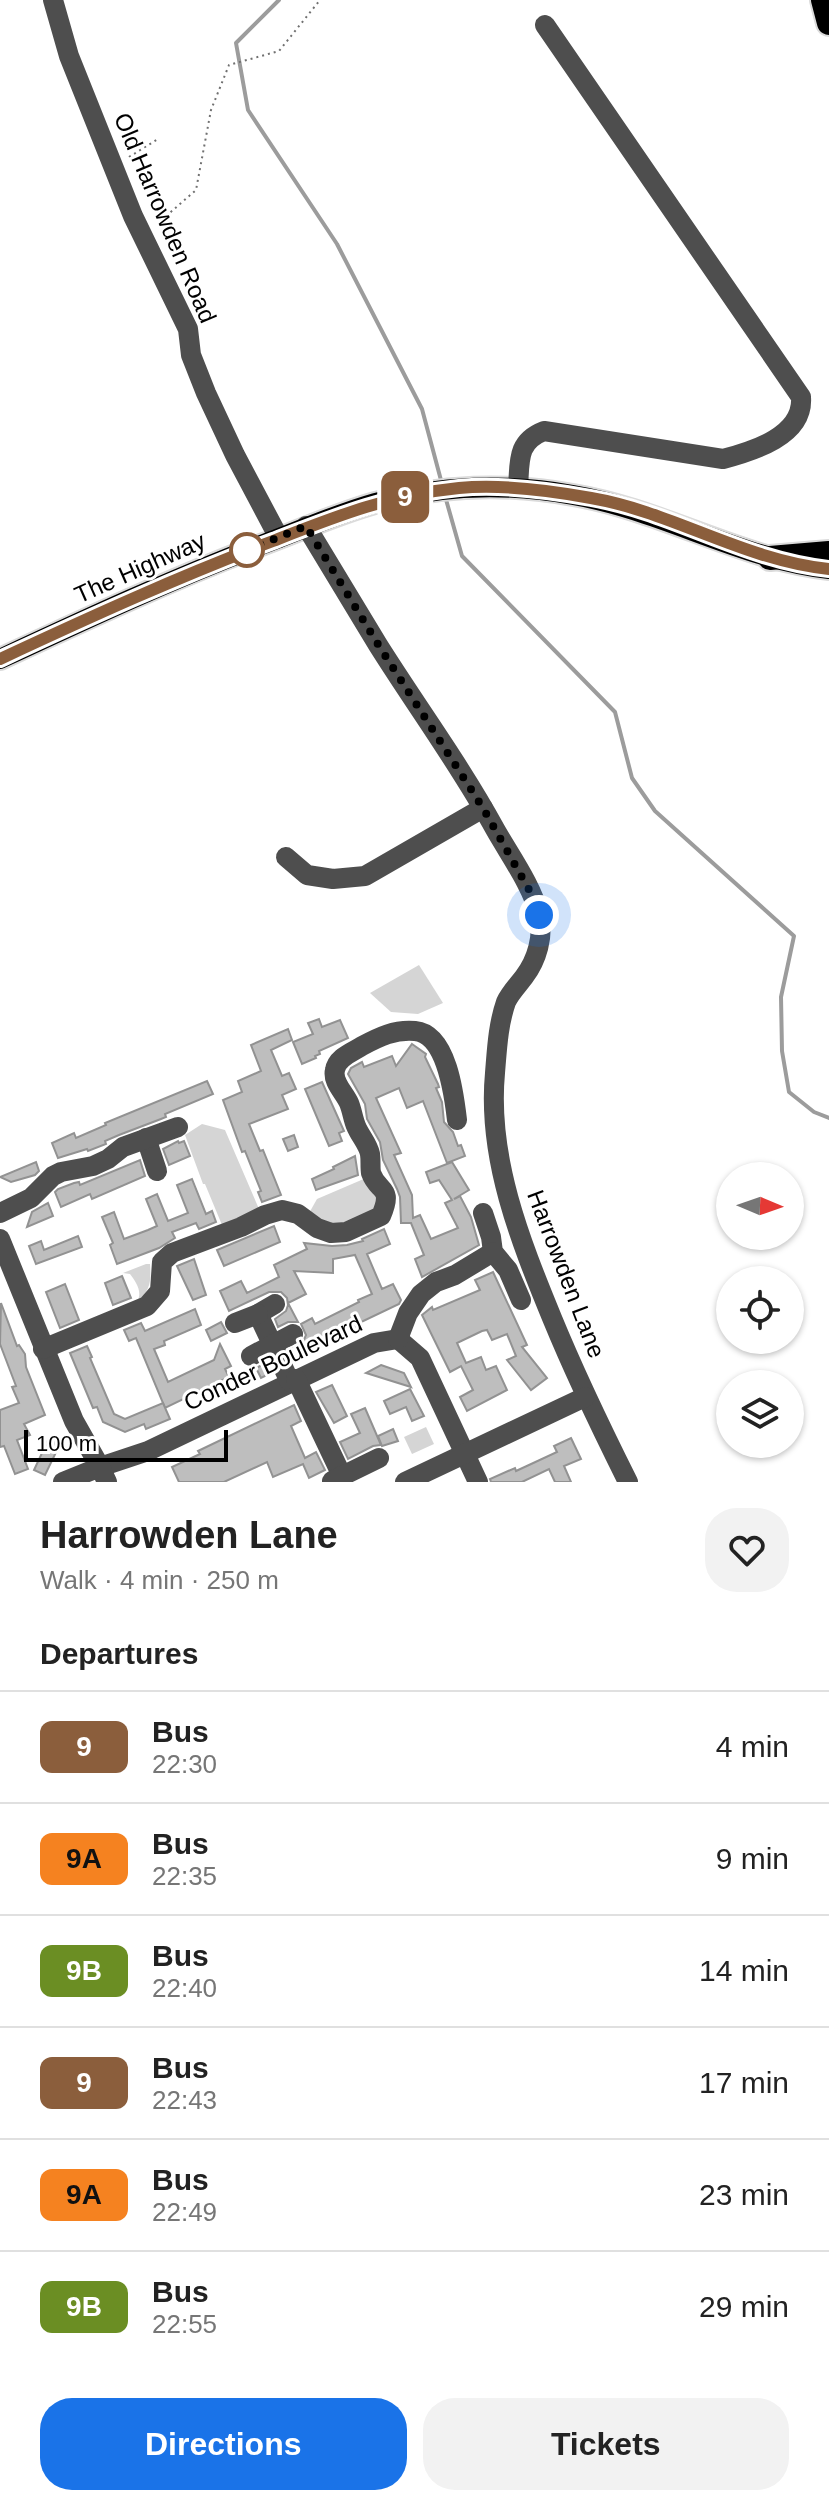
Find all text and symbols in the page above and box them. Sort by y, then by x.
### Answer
street label: Old Harrowden Road [109,109,222,327]
line badge: 9 [379,471,431,523]
text: 9 [397,481,413,512]
street label: The Highway [70,527,209,608]
unlabelled marker [230,533,264,567]
your location [519,895,559,935]
north arrow [716,1162,804,1250]
map controls [716,1162,804,1458]
street label: Harrowden Lane [522,1186,611,1361]
button: locate [716,1266,804,1354]
street label: Conder Boulevard [179,1309,366,1416]
button: layers [716,1370,804,1458]
scale bar [24,1426,228,1462]
text: 100 m [36,1431,97,1456]
button: heart [705,1508,789,1592]
text: Harrowden Lane [40,1514,338,1556]
text: Walk · 4 min · 250 m [40,1565,279,1595]
text: Departures [40,1637,198,1670]
text: Bus [152,1715,209,1748]
text: 4 min [716,1730,789,1763]
text: 9 [76,1731,92,1762]
text: 22:30 [152,1749,217,1779]
text: Bus [152,1827,209,1860]
text: 9 min [716,1842,789,1875]
text: 9A [66,1843,102,1874]
text: 22:35 [152,1861,217,1891]
text: Bus [152,1939,209,1972]
text: 14 min [699,1954,789,1987]
text: 9B [66,1955,102,1986]
text: 22:40 [152,1973,217,2003]
text: Bus [152,2051,209,2084]
text: 17 min [699,2066,789,2099]
text: 9 [76,2067,92,2098]
text: 22:43 [152,2085,217,2115]
text: Bus [152,2163,209,2196]
text: 23 min [699,2178,789,2211]
text: 9A [66,2179,102,2210]
text: 22:49 [152,2197,217,2227]
text: Bus [152,2275,209,2308]
text: 29 min [699,2290,789,2323]
text: 9B [66,2291,102,2322]
text: 22:55 [152,2309,217,2339]
button: Directions [40,2398,407,2490]
button: Tickets [423,2398,789,2490]

